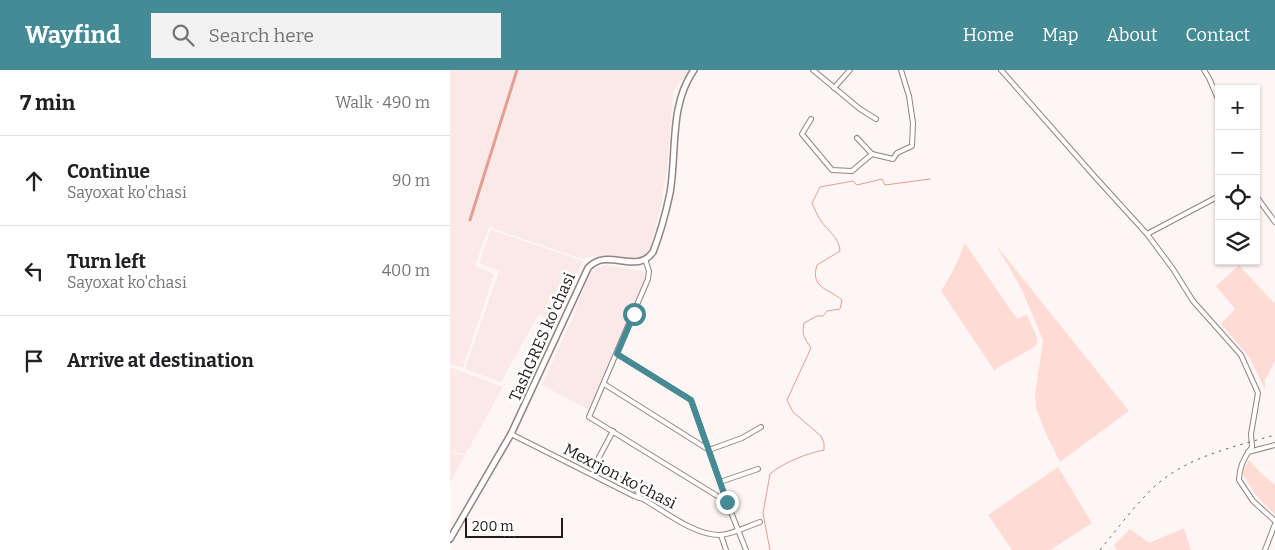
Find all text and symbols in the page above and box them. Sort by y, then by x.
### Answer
search box [151,13,501,58]
text: Wayfind [25,21,121,49]
icon: search [169,21,197,49]
text: Search here [209,24,314,47]
text: Home [963,24,1014,46]
text: Map [1042,24,1078,46]
text: About [1106,24,1157,46]
text: Contact [1185,24,1250,46]
map controls [1215,85,1260,265]
button: + [1215,85,1260,130]
text: 7 min [20,90,75,116]
text: Walk · 490 m [335,93,430,112]
button: − [1215,130,1260,175]
text: Continue [67,160,150,183]
icon: ahead [20,167,48,195]
text: 90 m [392,171,430,190]
button: locate [1215,175,1260,220]
text: Sayoxat ko'chasi [67,183,187,202]
button: layers [1215,220,1260,265]
text: Turn left [67,250,146,273]
icon: left [20,257,48,285]
text: 400 m [382,261,430,280]
street label: TashGRES ko'chasi [505,269,579,404]
text: Sayoxat ko'chasi [67,273,187,292]
route start [623,303,646,326]
icon: arrive [20,347,48,375]
text: Arrive at destination [67,349,254,372]
street label: Mexrjon ko'chasi [560,439,680,513]
route end [716,491,739,514]
scale bar [465,515,562,538]
text: 200 m [472,518,514,535]

